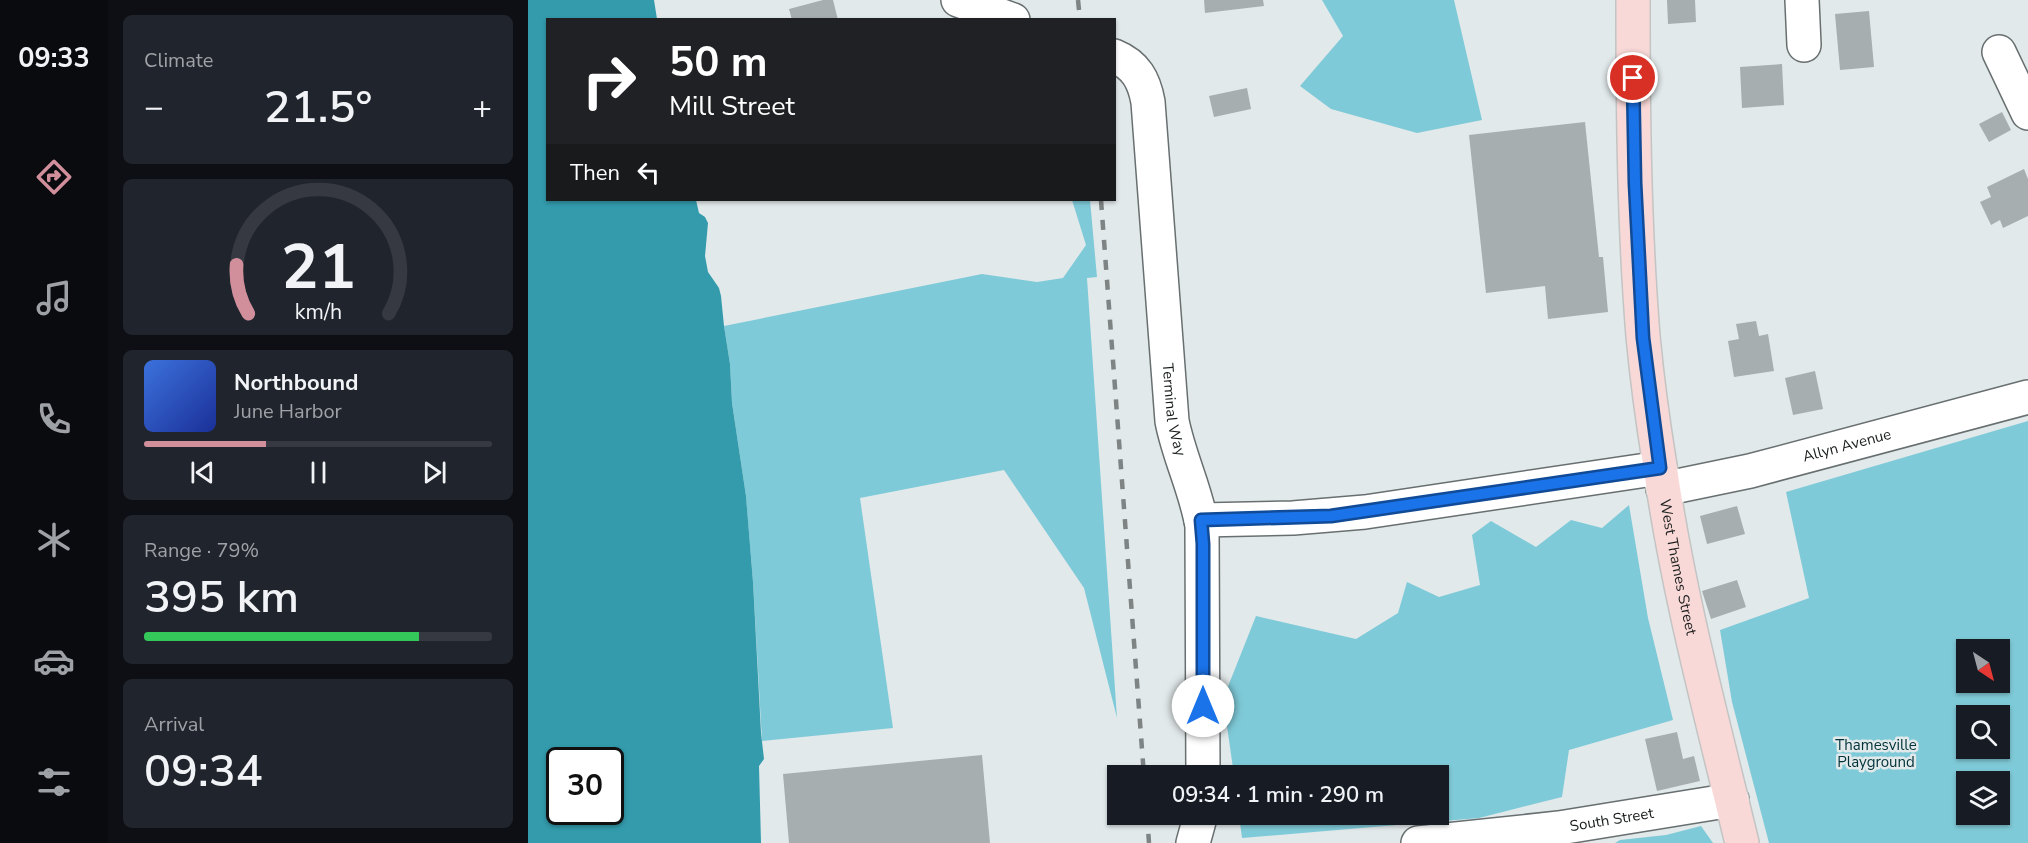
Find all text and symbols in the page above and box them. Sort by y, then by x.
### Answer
text: 50 m [669,34,768,91]
text: 09:33 [18,40,90,77]
icon: right [570,42,648,120]
text: Climate [144,47,213,74]
pin [1607,52,1658,103]
icon: arrive [1616,61,1649,94]
text: 21.5° [264,77,372,138]
text: − [144,85,164,130]
text: + [472,85,492,130]
text: Mill Street [669,88,795,125]
icon: directions [33,156,75,198]
icon: left [632,156,665,189]
text: Then [570,158,620,188]
text: 21 [281,225,355,310]
icon: music [33,277,75,319]
text: km/h [294,298,342,328]
street label: Terminal Way [1158,363,1191,459]
text: Northbound [234,368,358,398]
icon: phone [33,398,75,440]
text: June Harbor [234,398,342,425]
street label: Allyn Avenue [1800,424,1893,467]
icon: previous [186,456,219,489]
icon: pause [302,456,335,489]
icon: next [418,456,451,489]
street label: West Thames Street [1655,497,1702,638]
icon: climate [33,519,75,561]
text: Range · 79% [144,537,259,564]
text: 395 km [144,567,299,628]
north arrow [1956,639,2010,693]
map controls [1956,639,2010,825]
icon: car [33,640,75,682]
position arrow [1171,674,1235,738]
button: search [1956,705,2010,759]
text: Arrival [144,711,204,738]
park label: Thamesville Playground [1835,735,1917,772]
text: 09:34 [144,741,263,802]
speed limit sign: 30 [546,747,624,825]
icon: filters [33,761,75,803]
button: layers [1956,771,2010,825]
text: 09:34 · 1 min · 290 m [1172,780,1384,810]
street label: South Street [1568,803,1656,836]

